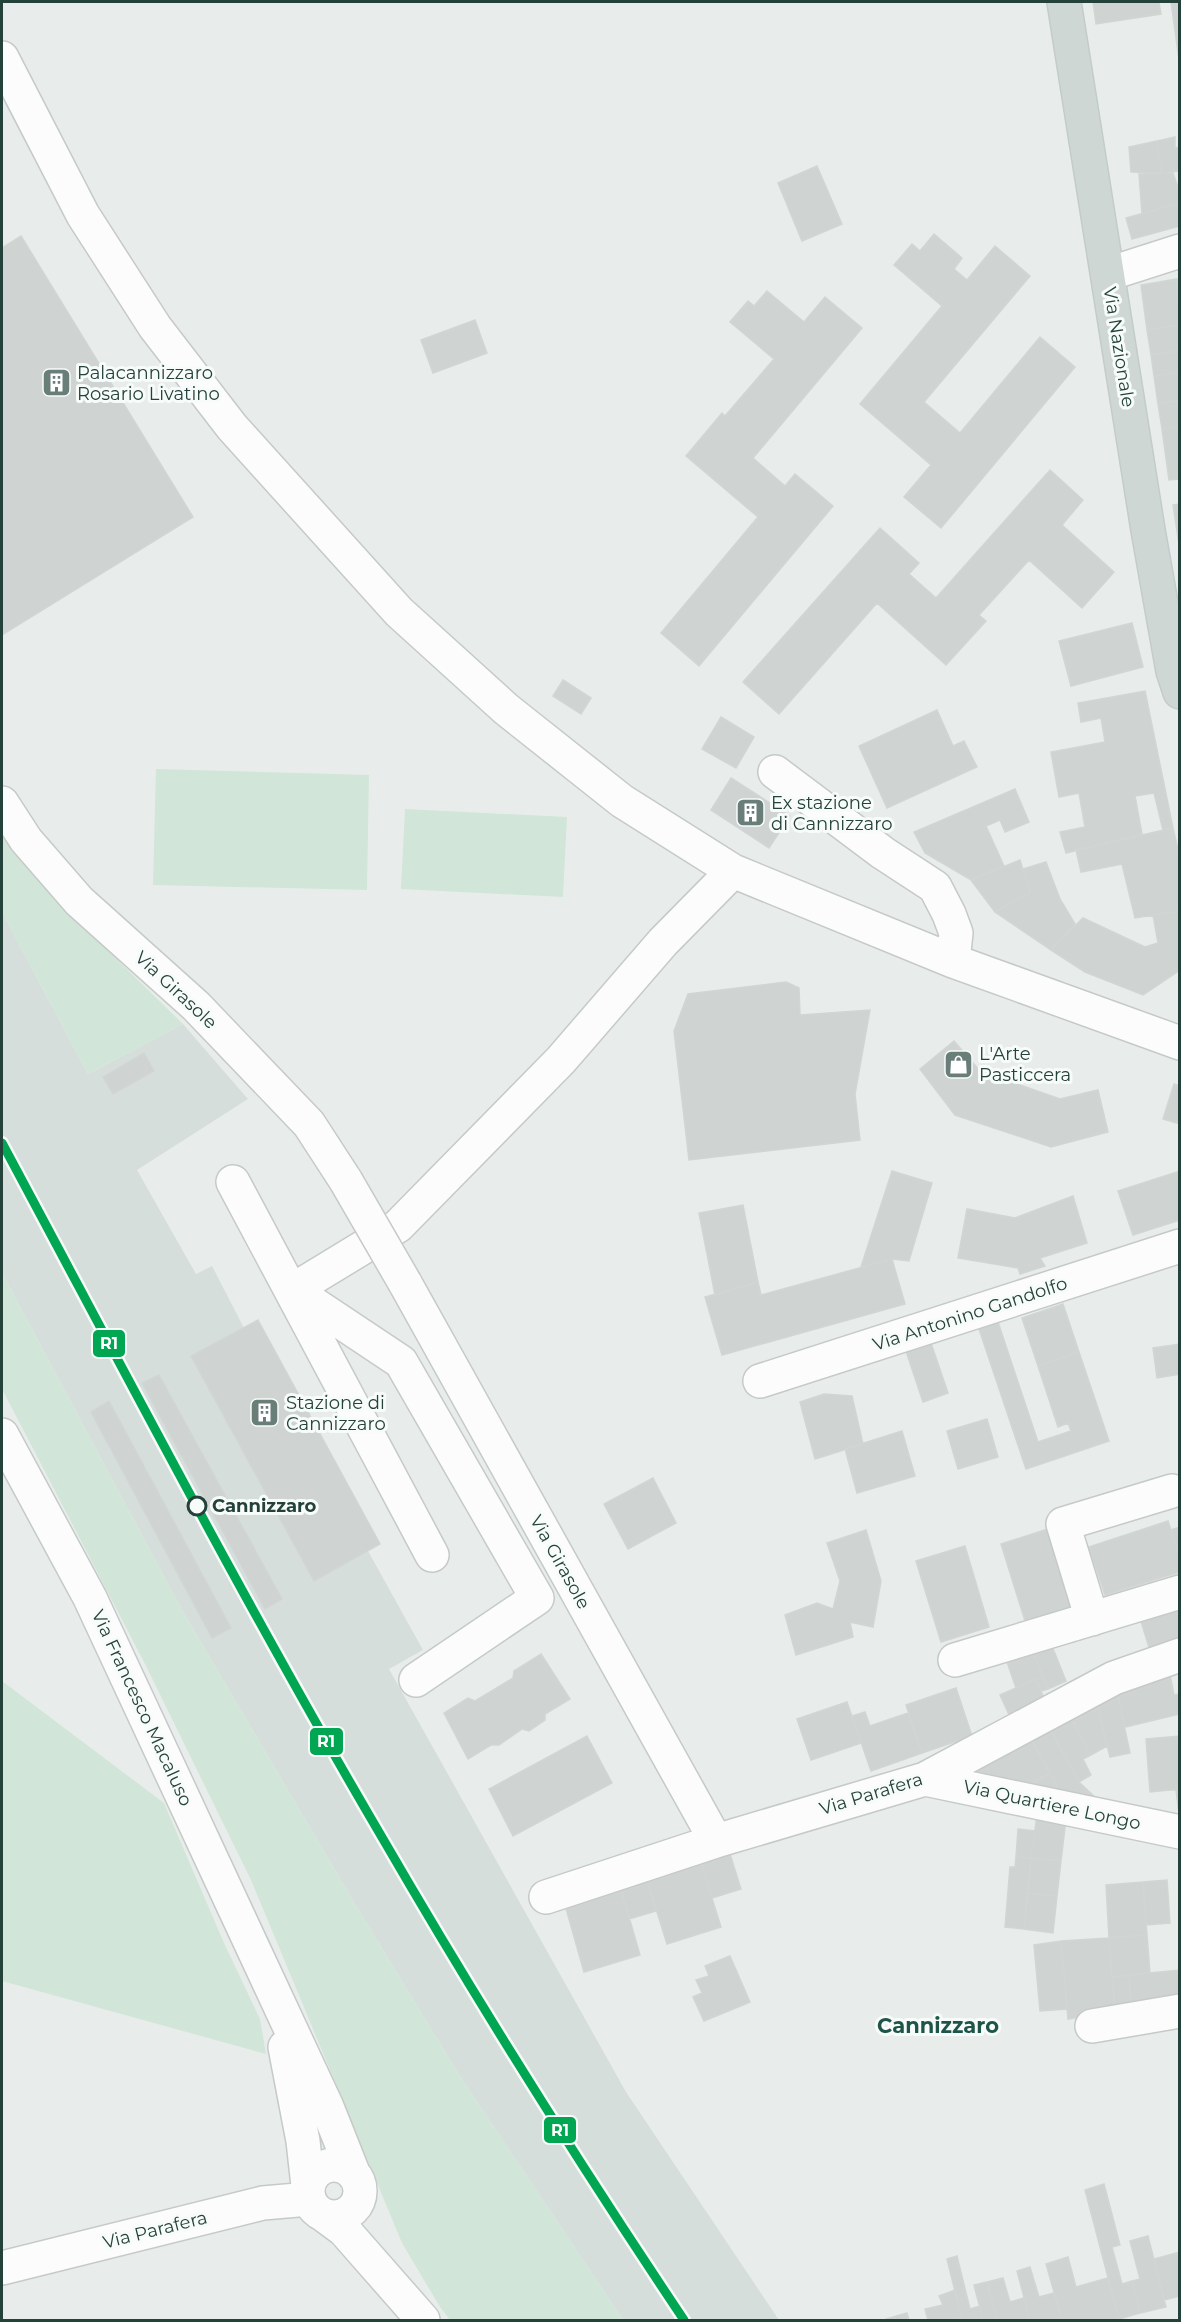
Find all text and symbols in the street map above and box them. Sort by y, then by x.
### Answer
street label: Via Nazionale [1099,285,1139,409]
place label: Palacannizzaro Rosario Livatino [77,362,220,405]
building icon: Palacannizzaro Rosario Livatino [40,367,72,399]
place label: Ex stazione di Cannizzaro [771,792,892,835]
building icon: Ex stazione di Cannizzaro [734,797,766,829]
street label: Via Girasole [130,946,222,1034]
place label: L'Arte Pasticcera [979,1043,1071,1086]
shop icon: L'Arte Pasticcera [942,1048,974,1080]
street label: Via Antonino Gandolfo [870,1272,1070,1356]
line badge: R1 [92,1329,126,1358]
text: R1 [100,1334,118,1353]
place label: Stazione di Cannizzaro [286,1392,386,1435]
building icon: Stazione di Cannizzaro [249,1397,281,1429]
place label: Cannizzaro [212,1495,317,1517]
marker: Cannizzaro [187,1496,207,1516]
street label: Via Girasole [525,1511,595,1613]
street label: Via Francesco Macaluso [87,1606,197,1810]
line badge: R1 [309,1727,344,1756]
text: R1 [317,1732,335,1751]
street label: Via Parafera [817,1768,925,1820]
street label: Via Quartiere Longo [961,1775,1143,1835]
district label: Cannizzaro [877,2013,999,2038]
line badge: R1 [543,2116,577,2144]
text: R1 [551,2121,569,2140]
street label: Via Parafera [101,2206,209,2254]

